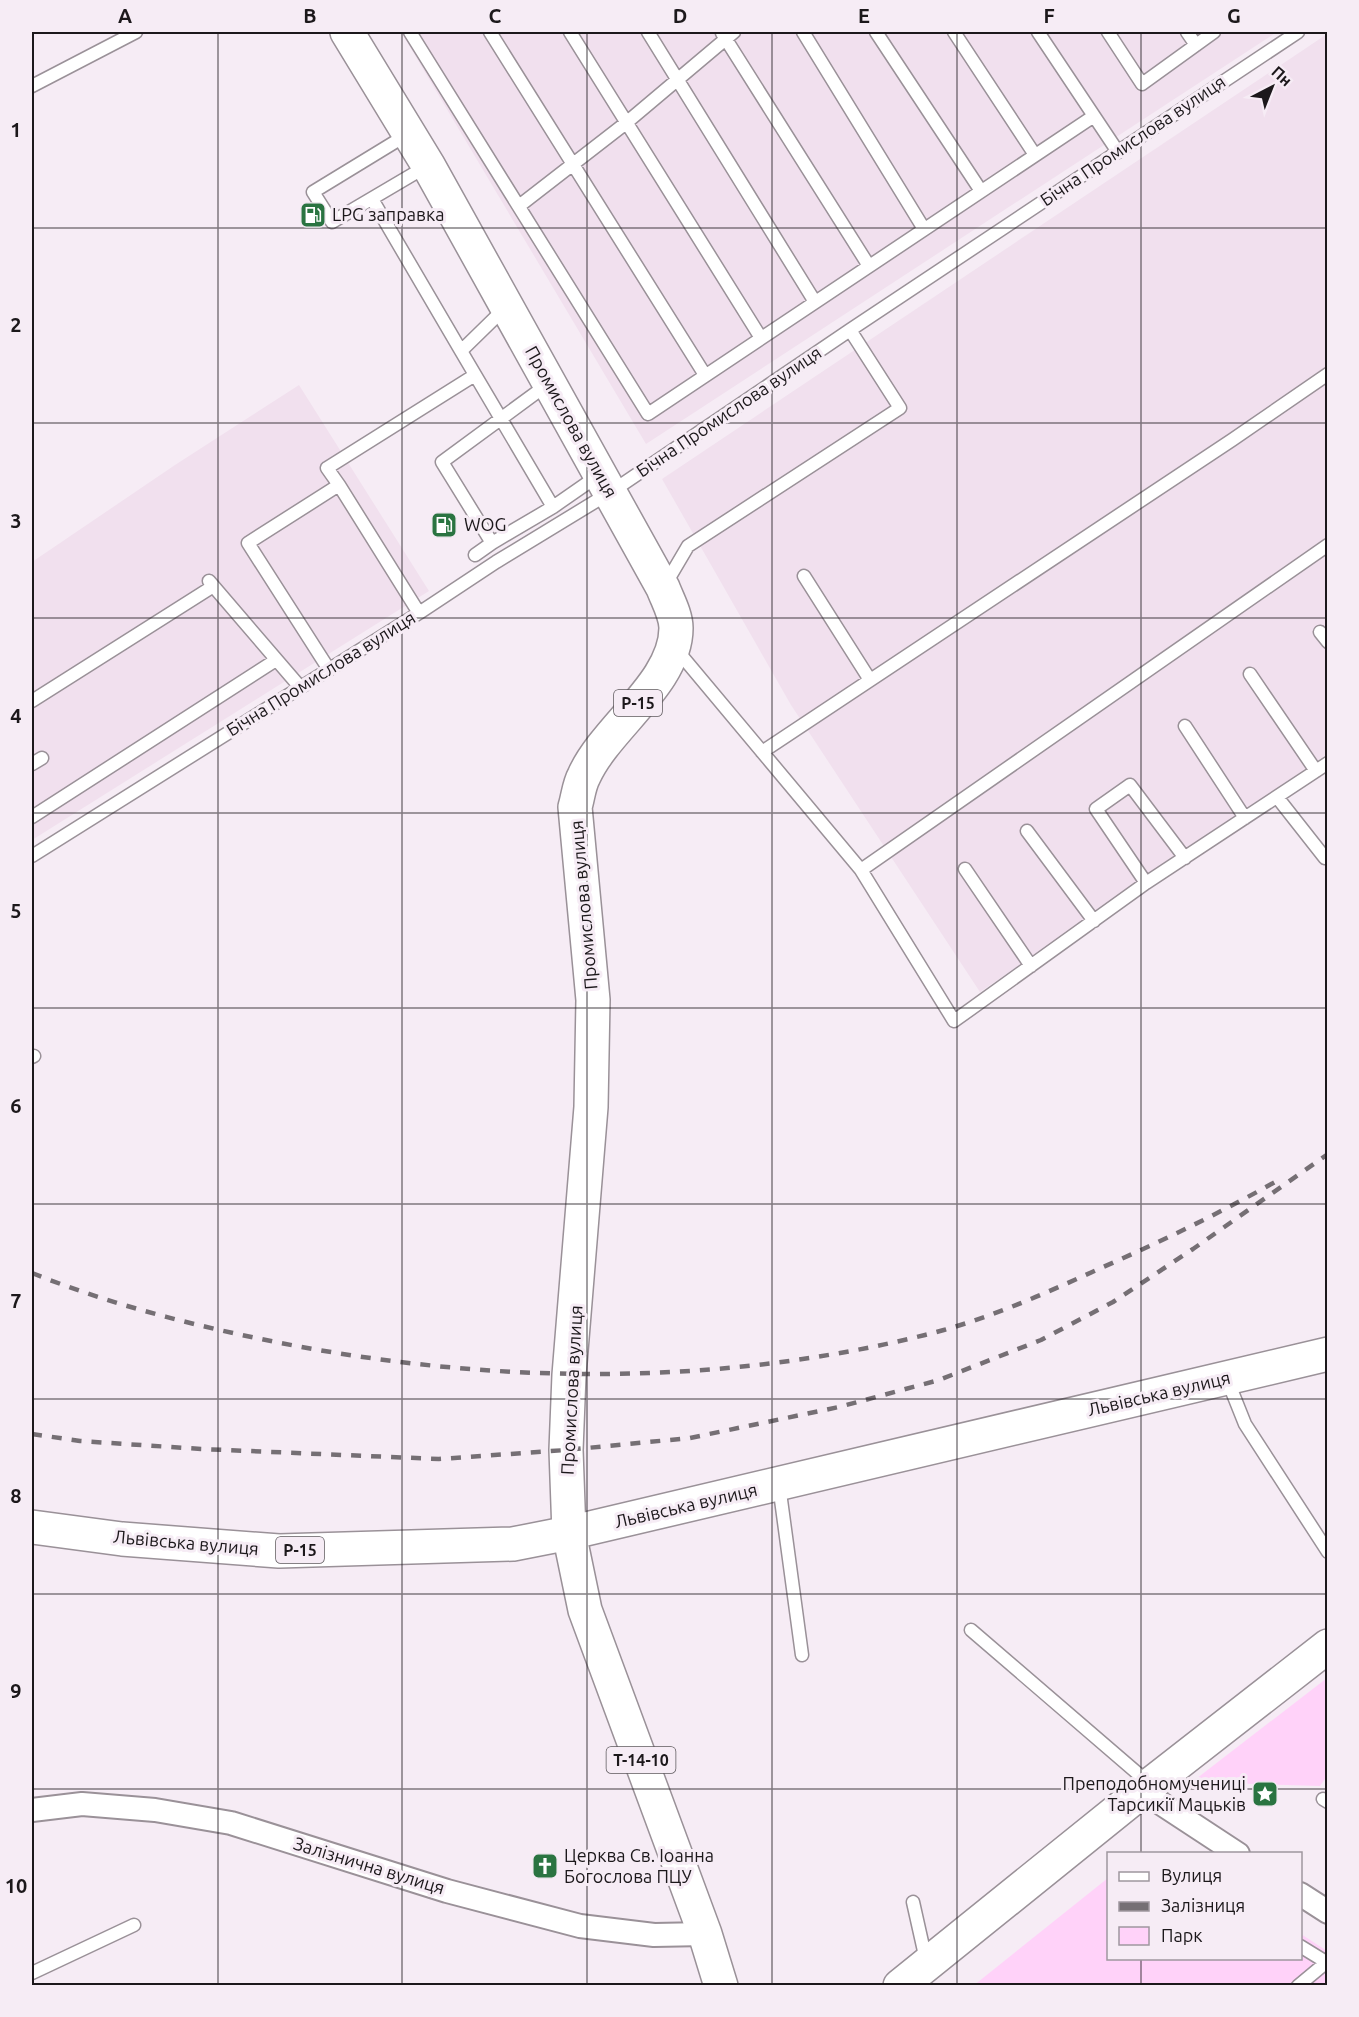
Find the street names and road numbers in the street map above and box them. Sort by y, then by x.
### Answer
street label: Бічна Промислова вулиця [1036,71,1229,210]
street label: Промислова вулиця [522,342,622,501]
street label: Бічна Промислова вулиця [632,342,825,481]
street label: Бічна Промислова вулиця [222,607,418,740]
road number: Р-15 [614,690,662,716]
street label: Промислова вулиця [566,820,600,991]
street label: Промислова вулиця [557,1305,585,1475]
street label: Львівська вулиця [1085,1367,1232,1419]
street label: Львівська вулиця [612,1479,759,1531]
street label: Львівська вулиця [113,1526,260,1558]
road number: Р-15 [276,1537,324,1563]
road number: Т-14-10 [606,1747,676,1773]
street label: Залізнична вулиця [291,1833,447,1898]

